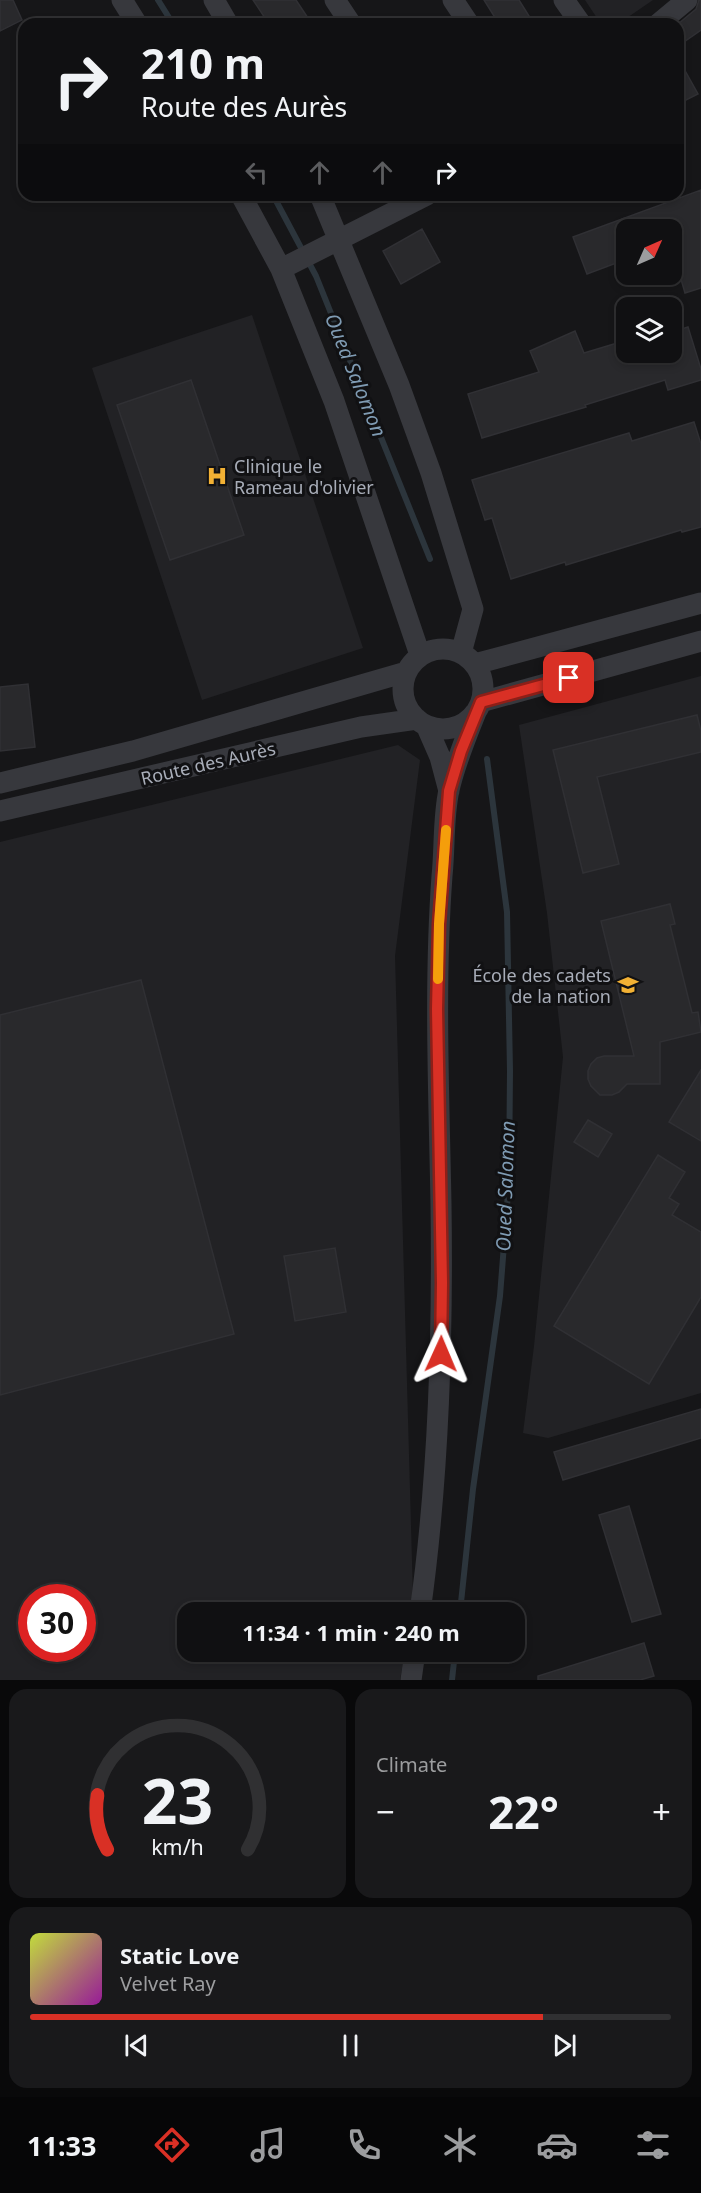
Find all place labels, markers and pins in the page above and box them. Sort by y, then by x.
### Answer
place label: Clinique le Rameau d'olivier [234,454,374,499]
hospital icon: Clinique le Rameau d'olivier [205,464,229,488]
pin [543,652,594,703]
place label: École des cadets de la nation [472,963,611,1008]
school or university icon: École des cadets de la nation [616,973,640,997]

